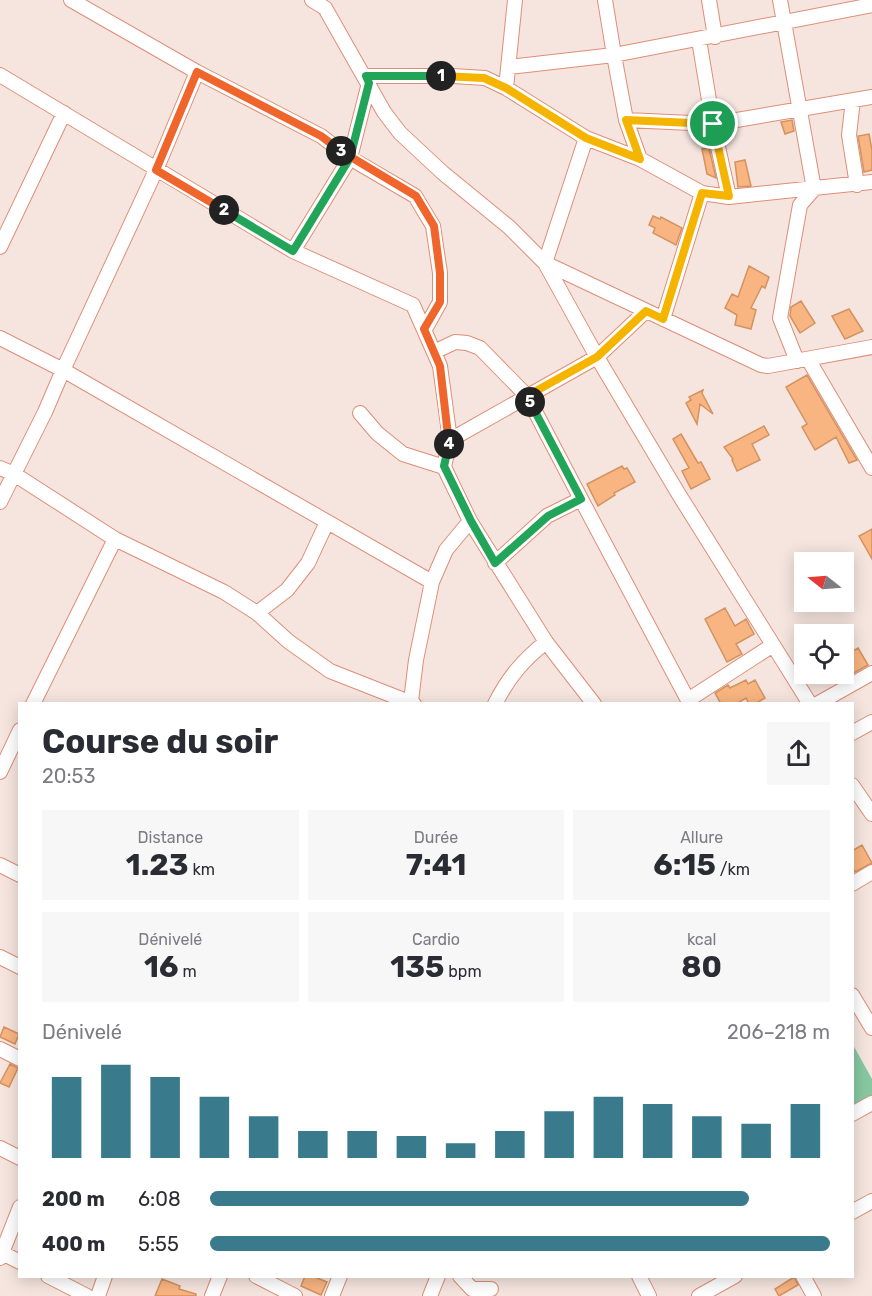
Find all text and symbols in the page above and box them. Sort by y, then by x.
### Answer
pin: 1 [426,61,456,91]
text: 1 [437,66,445,85]
pin [687,98,738,149]
icon: arrive [696,107,729,140]
pin: 3 [326,136,356,166]
text: 3 [336,141,346,160]
pin: 2 [209,195,239,225]
text: 2 [219,200,229,219]
pin: 5 [515,387,545,417]
text: 5 [525,392,535,411]
pin: 4 [434,429,464,459]
text: 4 [444,434,454,453]
north arrow [794,552,854,612]
map controls [794,552,854,684]
button: locate [794,624,854,684]
text: Course du soir [42,722,278,761]
button: share [767,722,830,785]
text: 20:53 [42,764,95,788]
text: Distance [138,828,203,847]
text: Durée [414,828,458,847]
text: Allure [680,828,723,847]
text: 1.23 [126,847,188,883]
text: 7:41 [406,847,466,883]
text: 6:15 [653,847,716,883]
text: km [188,860,215,879]
text: /km [716,860,750,879]
text: Dénivelé [138,930,202,949]
text: Cardio [412,930,460,949]
text: kcal [687,930,716,949]
text: 16 [144,949,178,985]
text: 135 [390,949,444,985]
text: 80 [681,949,722,985]
text: m [178,962,197,981]
text: bpm [444,962,482,981]
text: Dénivelé [42,1020,122,1044]
text: 206–218 m [727,1020,830,1044]
text: 200 m [42,1187,105,1211]
text: 6:08 [138,1187,181,1211]
text: 400 m [42,1232,105,1256]
text: 5:55 [138,1232,179,1256]

